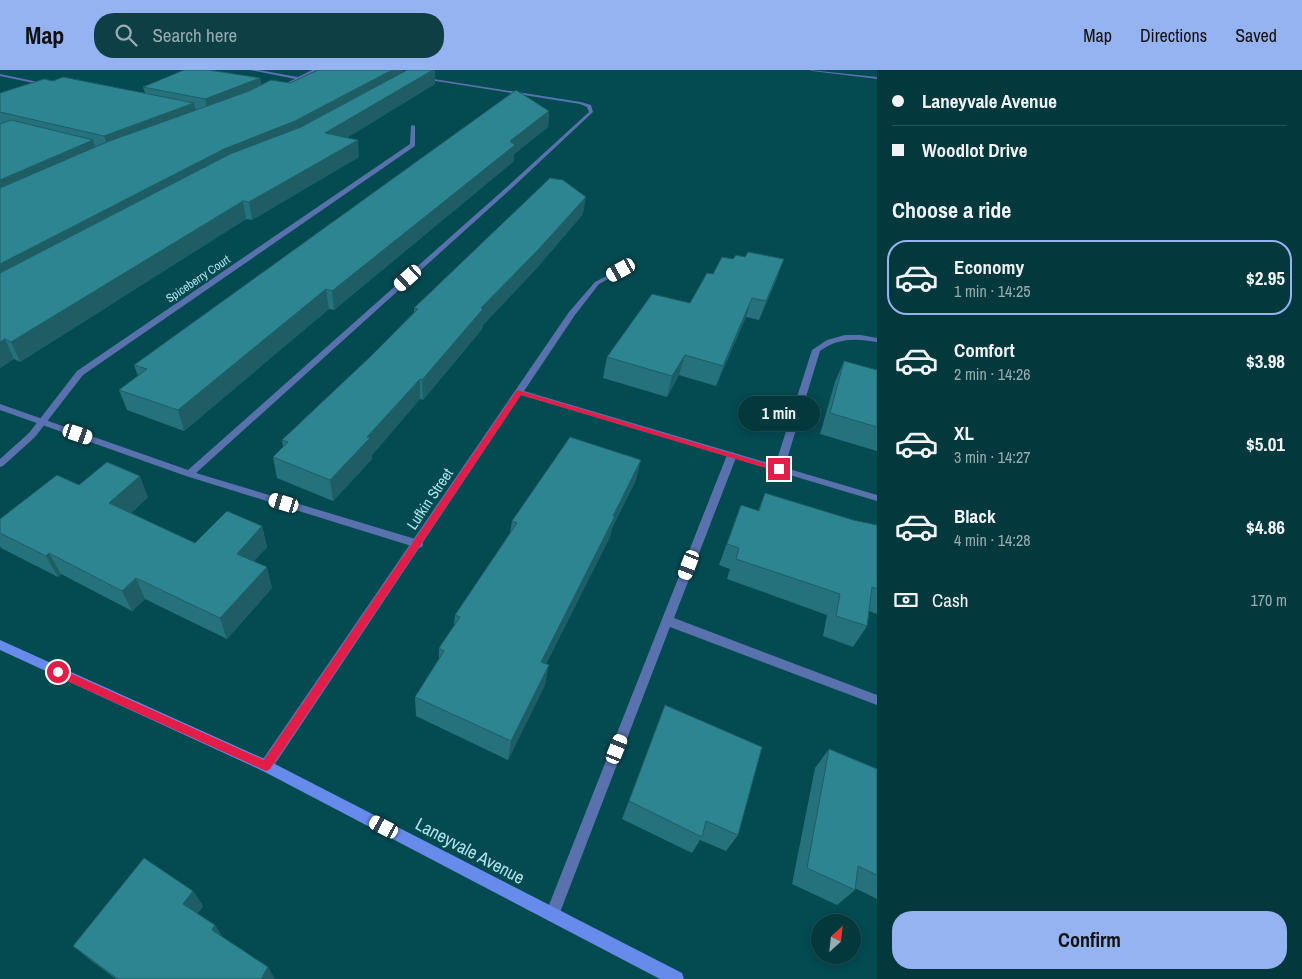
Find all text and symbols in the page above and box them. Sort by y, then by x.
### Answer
search box [94,13,444,58]
text: Map [25,19,64,51]
icon: search [112,21,140,49]
text: Search here [152,22,237,48]
text: Map [1083,23,1112,48]
text: Directions [1140,23,1207,48]
text: Saved [1235,23,1277,48]
text: Laneyvale Avenue [922,88,1057,114]
text: Woodlot Drive [922,137,1027,163]
text: Choose a ride [892,195,1011,225]
street label: Spiceberry Court [163,251,234,306]
text: Economy [954,254,1024,280]
icon: car [894,255,939,300]
car [604,256,637,284]
car [391,262,424,294]
text: $2.95 [1246,265,1285,291]
text: 1 min · 14:25 [954,280,1031,302]
text: Comfort [954,337,1015,363]
icon: car [894,338,939,383]
text: $3.98 [1246,348,1285,374]
text: 2 min · 14:26 [954,363,1031,385]
callout: 1 min [738,396,820,432]
text: 1 min [762,402,796,424]
text: XL [954,420,974,446]
icon: car [894,421,939,466]
car [61,422,94,446]
text: $5.01 [1246,431,1285,457]
text: 3 min · 14:27 [954,446,1031,468]
route end [768,458,790,480]
street label: Lufkin Street [401,463,458,534]
car [267,491,300,515]
text: Black [954,503,996,529]
icon: car [894,504,939,549]
text: $4.86 [1246,514,1285,540]
text: 4 min · 14:28 [954,529,1031,551]
car [676,548,701,582]
icon: cash [892,586,920,614]
text: Cash [932,587,968,613]
text: 170 m [1251,589,1287,611]
route start [47,661,69,683]
car [604,732,629,766]
street label: Laneyvale Avenue [411,811,529,890]
car [367,813,400,841]
button: Confirm [892,911,1287,969]
north arrow [811,914,861,964]
map controls [811,914,861,964]

